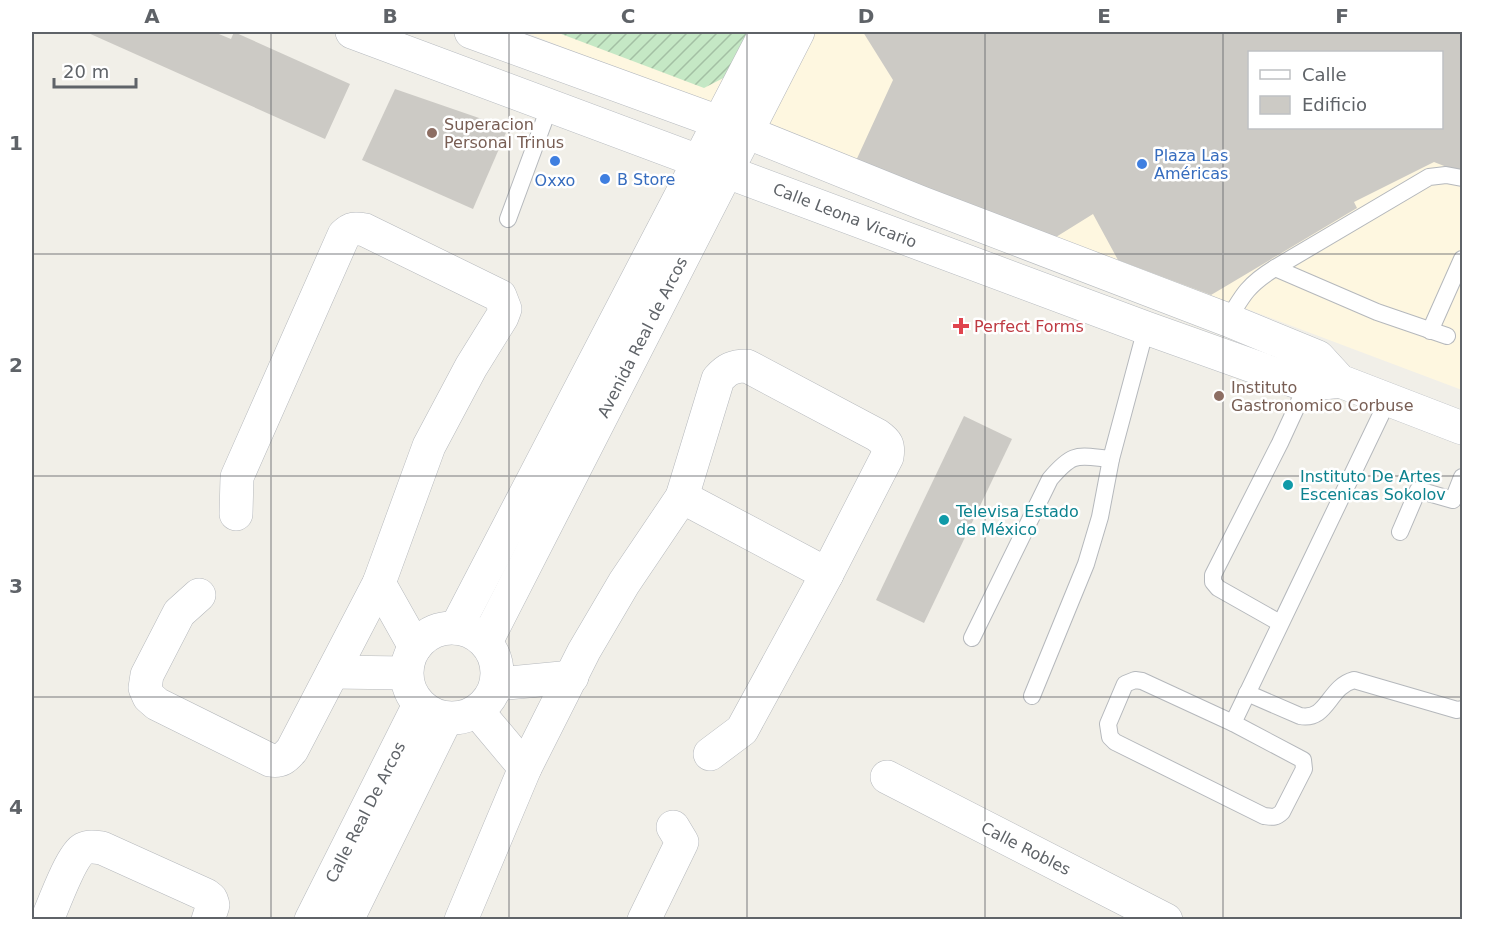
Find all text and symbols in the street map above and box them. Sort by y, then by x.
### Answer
text: A [144,4,160,28]
text: B [382,4,398,28]
text: C [621,4,635,28]
text: D [858,4,874,28]
text: E [1097,4,1111,28]
text: F [1335,4,1349,28]
scale bar [54,51,136,89]
legend [1248,51,1443,129]
text: 20 m [63,61,109,82]
text: Calle [1302,64,1347,85]
text: Edificio [1302,94,1367,115]
place label: Superacion Personal Trinus [444,115,564,152]
marker: Superacion Personal Trinus [425,126,439,140]
text: 1 [9,131,23,155]
place label: Plaza Las Américas [1154,146,1228,183]
marker: Oxxo [548,154,562,168]
marker: Plaza Las Américas [1135,157,1149,171]
place label: B Store [617,170,675,189]
place label: Oxxo [535,171,575,190]
marker: B Store [598,172,612,186]
street label: Calle Leona Vicario [770,179,919,252]
street label: Avenida Real de Arcos [594,254,691,421]
marker: Perfect Forms [952,317,970,335]
place label: Perfect Forms [974,317,1084,336]
text: 2 [9,353,23,377]
place label: Instituto Gastronomico Corbuse [1231,378,1413,415]
marker: Instituto Gastronomico Corbuse [1212,389,1226,403]
place label: Instituto De Artes Escenicas Sokolov [1300,467,1446,504]
marker: Instituto De Artes Escenicas Sokolov [1281,478,1295,492]
place label: Televisa Estado de México [955,502,1079,539]
marker: Televisa Estado de México [937,513,951,527]
text: 3 [9,574,23,598]
street label: Calle Real De Arcos [322,739,409,886]
text: 4 [9,795,23,819]
street label: Calle Robles [978,818,1074,879]

